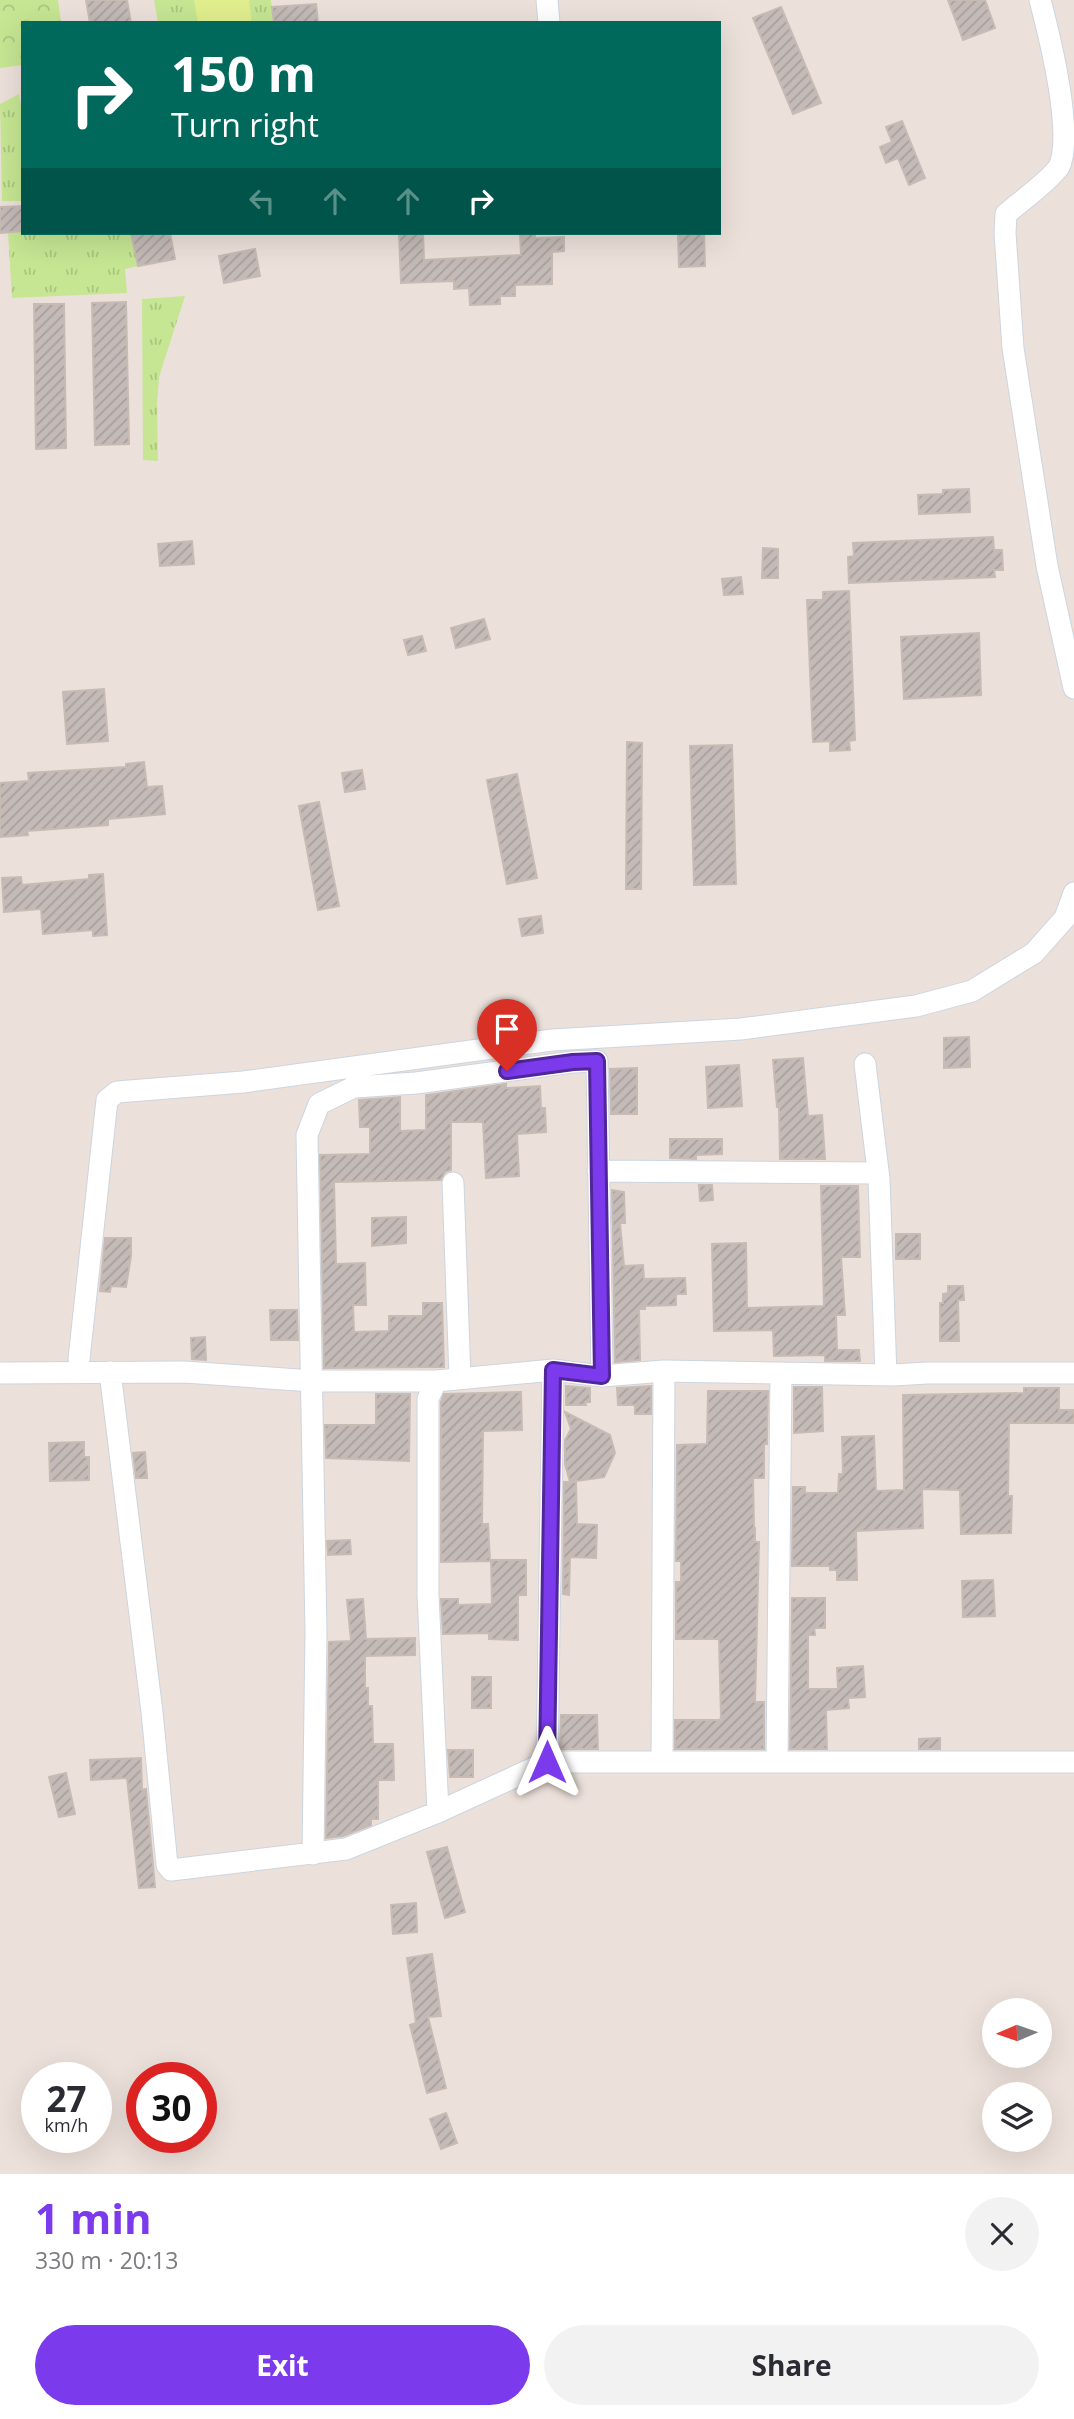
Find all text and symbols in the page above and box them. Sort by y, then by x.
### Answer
text: 150 m [171,40,316,106]
icon: right [56,49,147,140]
text: Turn right [171,103,319,146]
icon: left [243,182,281,220]
icon: ahead [316,182,354,220]
icon: ahead [389,182,427,220]
icon: right [462,182,500,220]
pin [477,999,537,1071]
icon: arrive [488,1010,526,1048]
position arrow [510,1725,584,1799]
north arrow [982,1998,1052,2068]
map controls [982,1998,1052,2152]
speed limit sign: 30 [126,2062,217,2153]
text: 27 [46,2075,87,2122]
button: layers [982,2082,1052,2152]
text: km/h [45,2113,88,2137]
text: 1 min [35,2189,152,2246]
button: close [965,2197,1039,2271]
text: 330 m · 20:13 [35,2244,178,2276]
button: Exit [35,2325,530,2405]
button: Share [544,2325,1039,2405]

